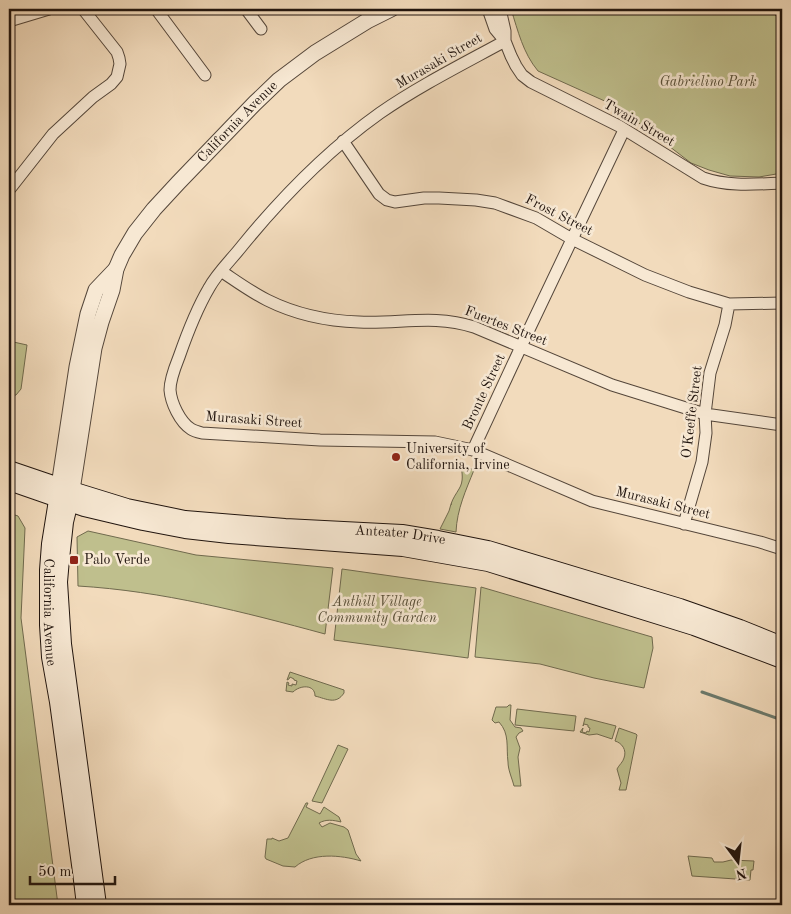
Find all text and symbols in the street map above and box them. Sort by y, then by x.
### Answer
street label: Murasaki Street [394,31,485,91]
park label: Gabrielino Park [659,75,757,89]
street label: California Avenue [195,78,280,165]
street label: Twain Street [601,97,677,149]
street label: Frost Street [523,192,595,238]
street label: Fuertes Street [463,304,549,348]
street label: Bronte Street [460,352,508,432]
street label: O'Keeffe Street [679,365,705,459]
street label: Murasaki Street [205,410,303,430]
place label: University of California, Irvine [406,442,510,472]
marker: University of California, Irvine [390,451,402,463]
street label: Murasaki Street [614,484,712,522]
street label: Anteater Drive [354,524,447,547]
place label: Palo Verde [84,553,150,567]
marker: Palo Verde [68,554,80,566]
street label: California Avenue [41,558,58,667]
park label: Anthill Village Community Garden [317,595,437,626]
north arrow [714,836,764,886]
scale bar [30,854,115,886]
text: 50 m [38,865,72,880]
text: N [734,865,748,882]

